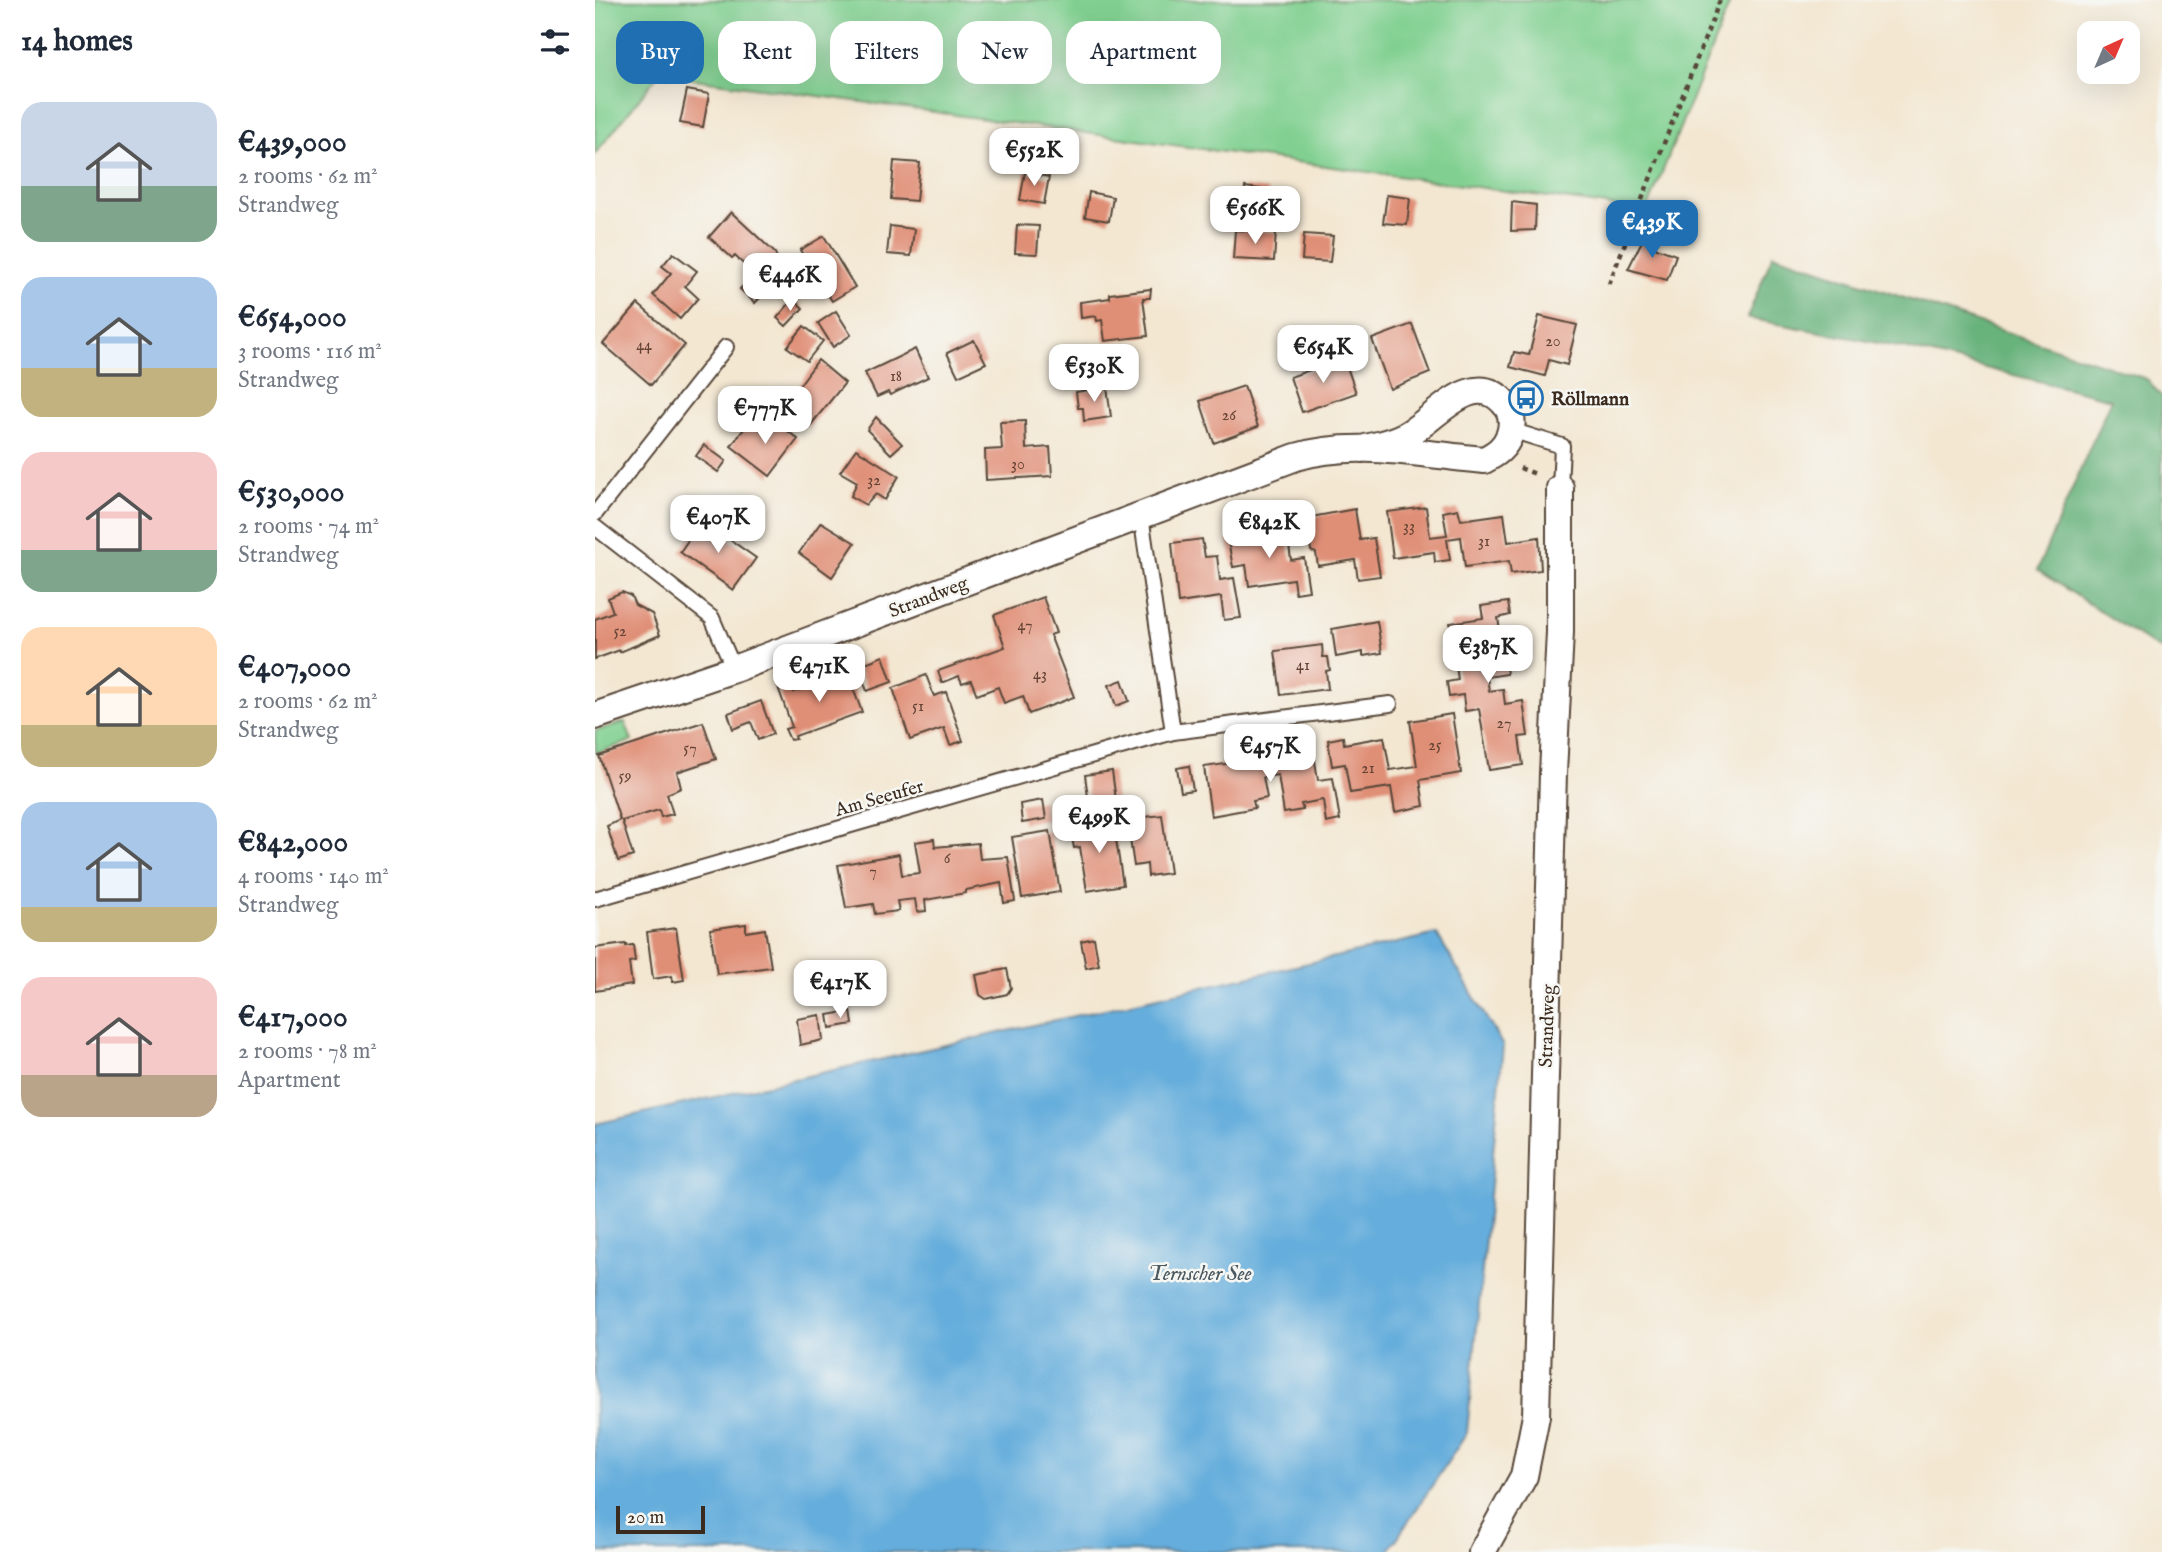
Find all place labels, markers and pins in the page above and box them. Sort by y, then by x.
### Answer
pin: €552K [985,128,1083,188]
pin: €566K [1206,187,1304,246]
pin: €439K [1603,201,1701,260]
pin: €446K [741,254,839,313]
pin: €654K [1274,326,1372,385]
pin: €530K [1045,344,1143,404]
bus stop icon: Röllmann [1507,379,1545,417]
pin: €777K [716,386,814,446]
place label: Röllmann [1551,388,1629,412]
pin: €407K [669,496,767,555]
pin: €842K [1220,500,1318,560]
pin: €387K [1439,626,1537,685]
pin: €471K [770,644,868,704]
pin: €457K [1221,724,1319,784]
pin: €499K [1050,796,1148,855]
pin: €417K [791,960,889,1020]

